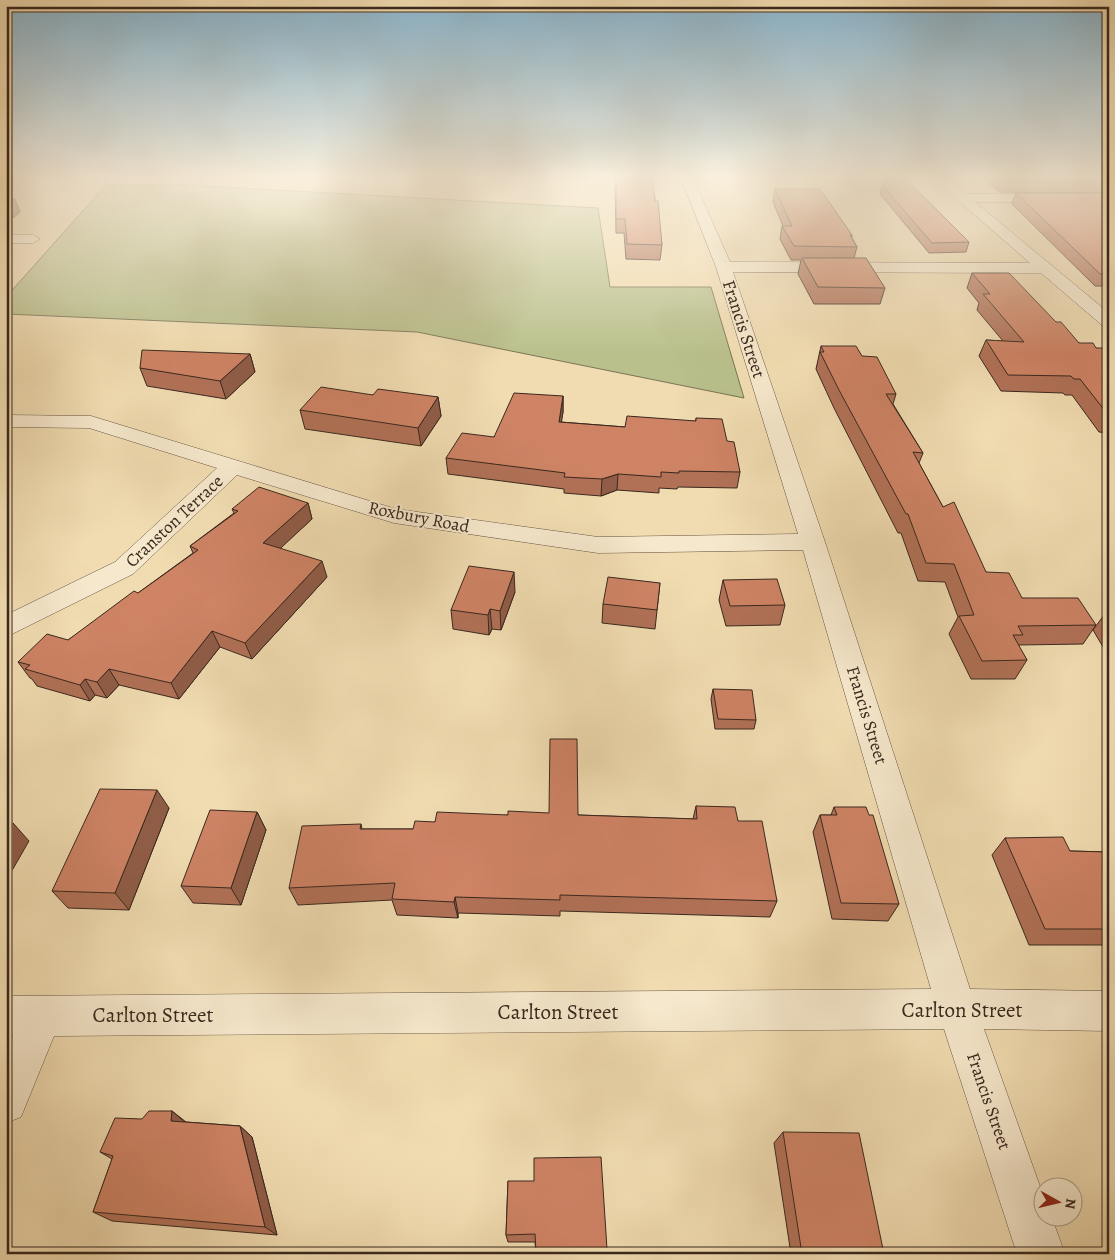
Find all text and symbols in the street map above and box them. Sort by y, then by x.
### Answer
street label: Francis Street [717,277,771,381]
street label: Cranston Terrace [120,469,228,573]
street label: Roxbury Road [366,495,472,539]
street label: Francis Street [841,663,893,767]
street label: Carlton Street [902,996,1022,1024]
street label: Carlton Street [498,998,618,1026]
street label: Carlton Street [93,1001,213,1029]
street label: Francis Street [961,1049,1017,1153]
north arrow [1032,1178,1082,1228]
text: N [1060,1197,1080,1210]

